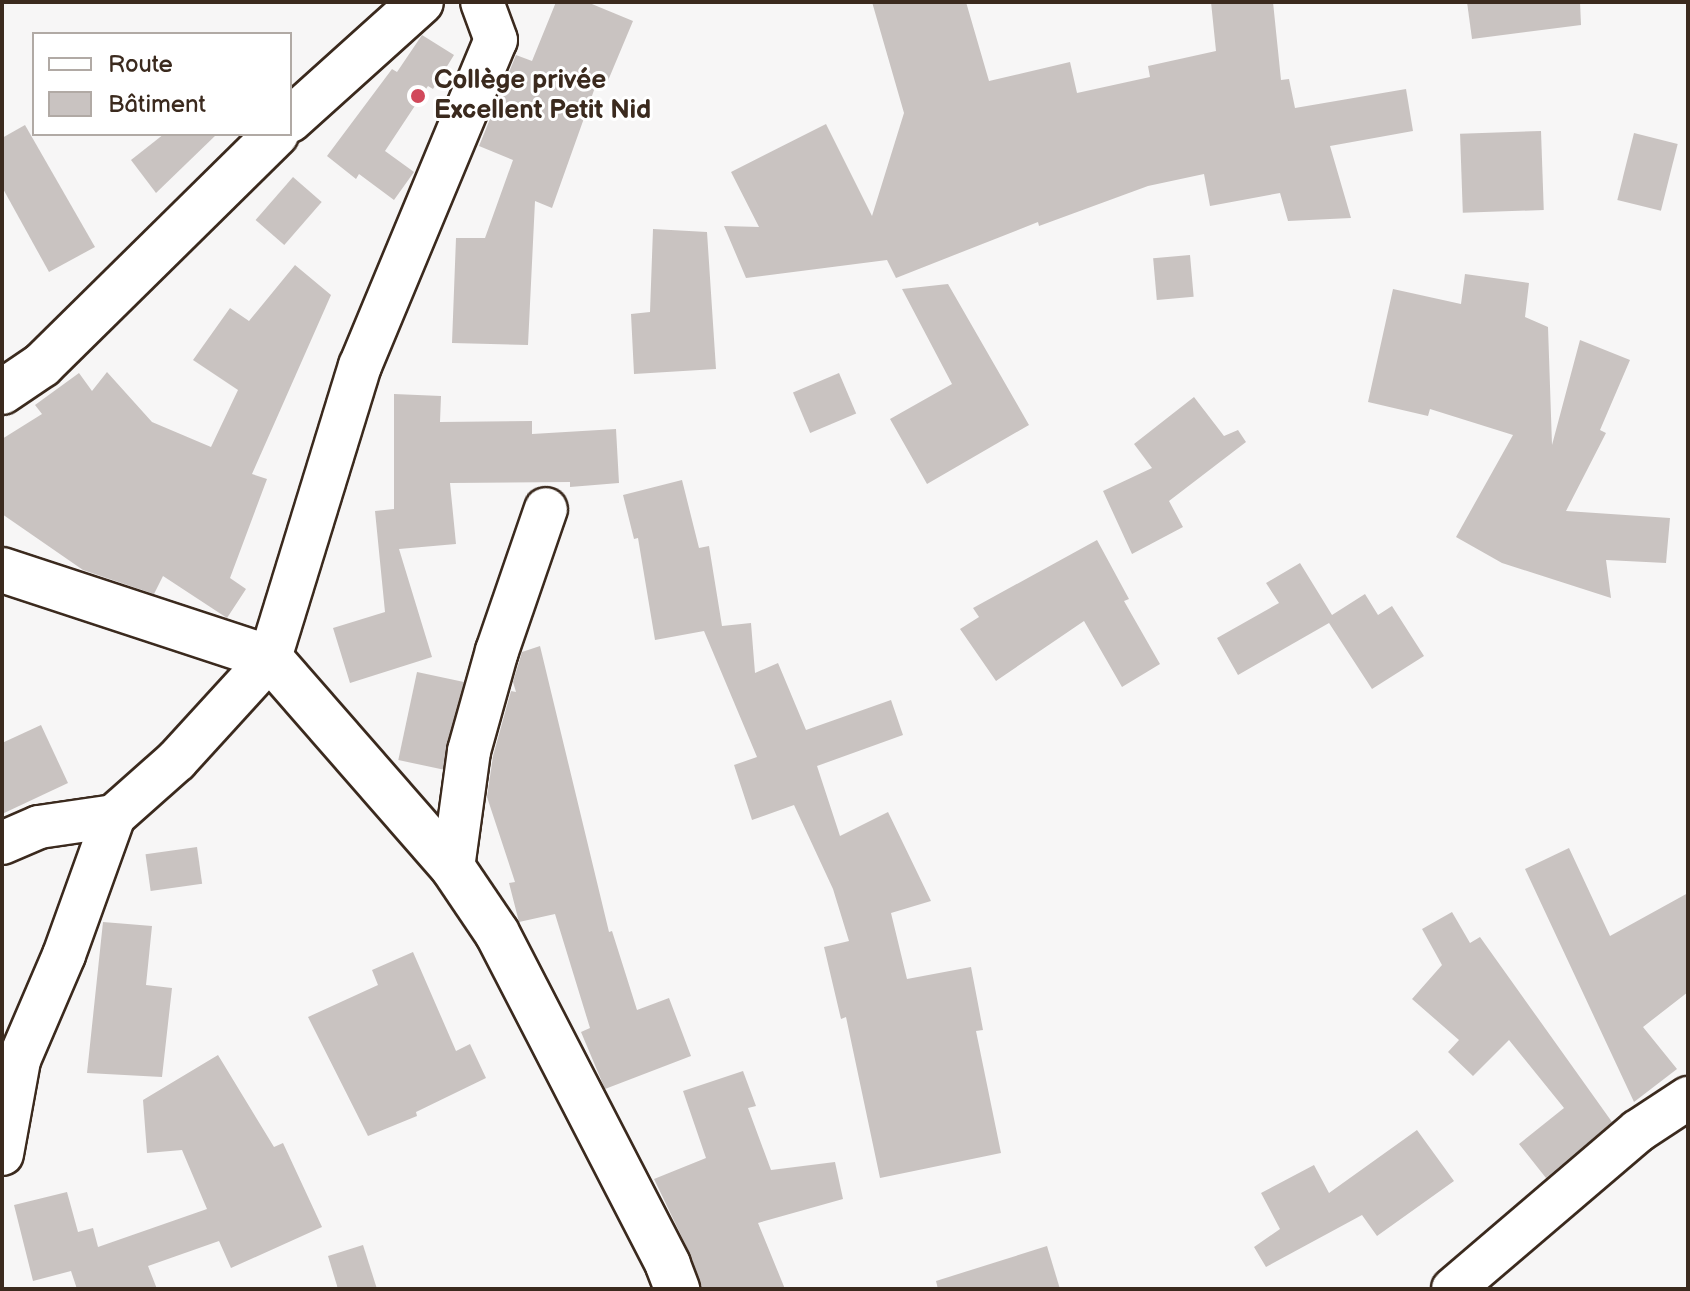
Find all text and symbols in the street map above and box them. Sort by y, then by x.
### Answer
legend [32,32,292,136]
text: Route [108,50,173,79]
place label: Collège privée Excellent Petit Nid [434,65,651,126]
marker: Collège privée Excellent Petit Nid [409,87,427,105]
text: Bâtiment [108,90,206,119]

